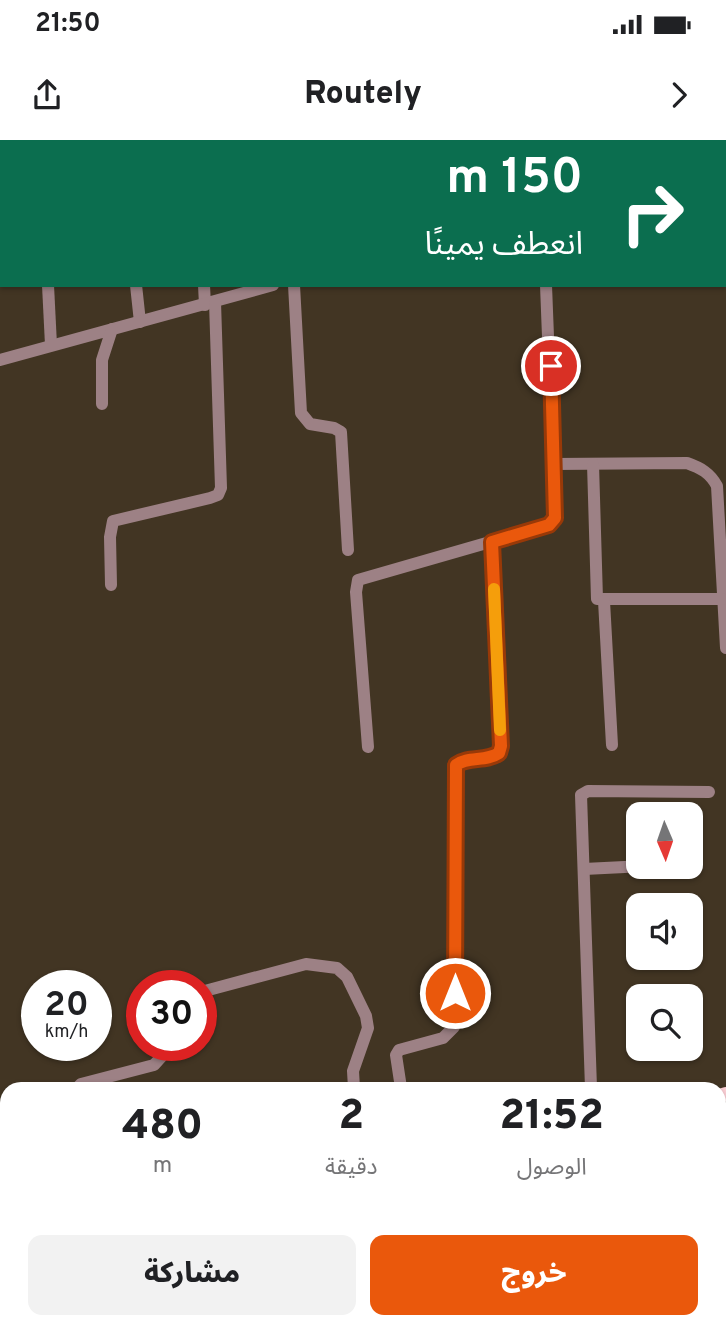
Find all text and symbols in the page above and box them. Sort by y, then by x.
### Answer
text: 21:50 [35,8,101,41]
text: Routely [304,75,422,115]
icon: share [28,76,66,114]
icon: forward [660,76,698,114]
text: 150 m [446,149,583,211]
icon: right [607,168,698,259]
text: انعطف يمينًا [424,226,583,266]
pin [521,336,581,396]
icon: arrive [532,347,570,385]
north arrow [626,802,704,878]
map controls [626,802,703,1061]
button: sound [626,893,703,970]
position arrow [418,956,492,1030]
speed limit sign: 30 [126,970,217,1061]
text: 20 [44,984,89,1028]
button: search [626,984,703,1061]
text: km/h [45,1021,88,1044]
text: 2 [338,1091,364,1144]
text: 21:52 [499,1091,604,1144]
text: 480 [122,1101,203,1154]
text: m [153,1152,172,1181]
text: دقيقة [325,1154,377,1183]
text: الوصول [517,1154,587,1183]
button: مشاركة [28,1235,356,1315]
button: خروج [370,1235,698,1315]

